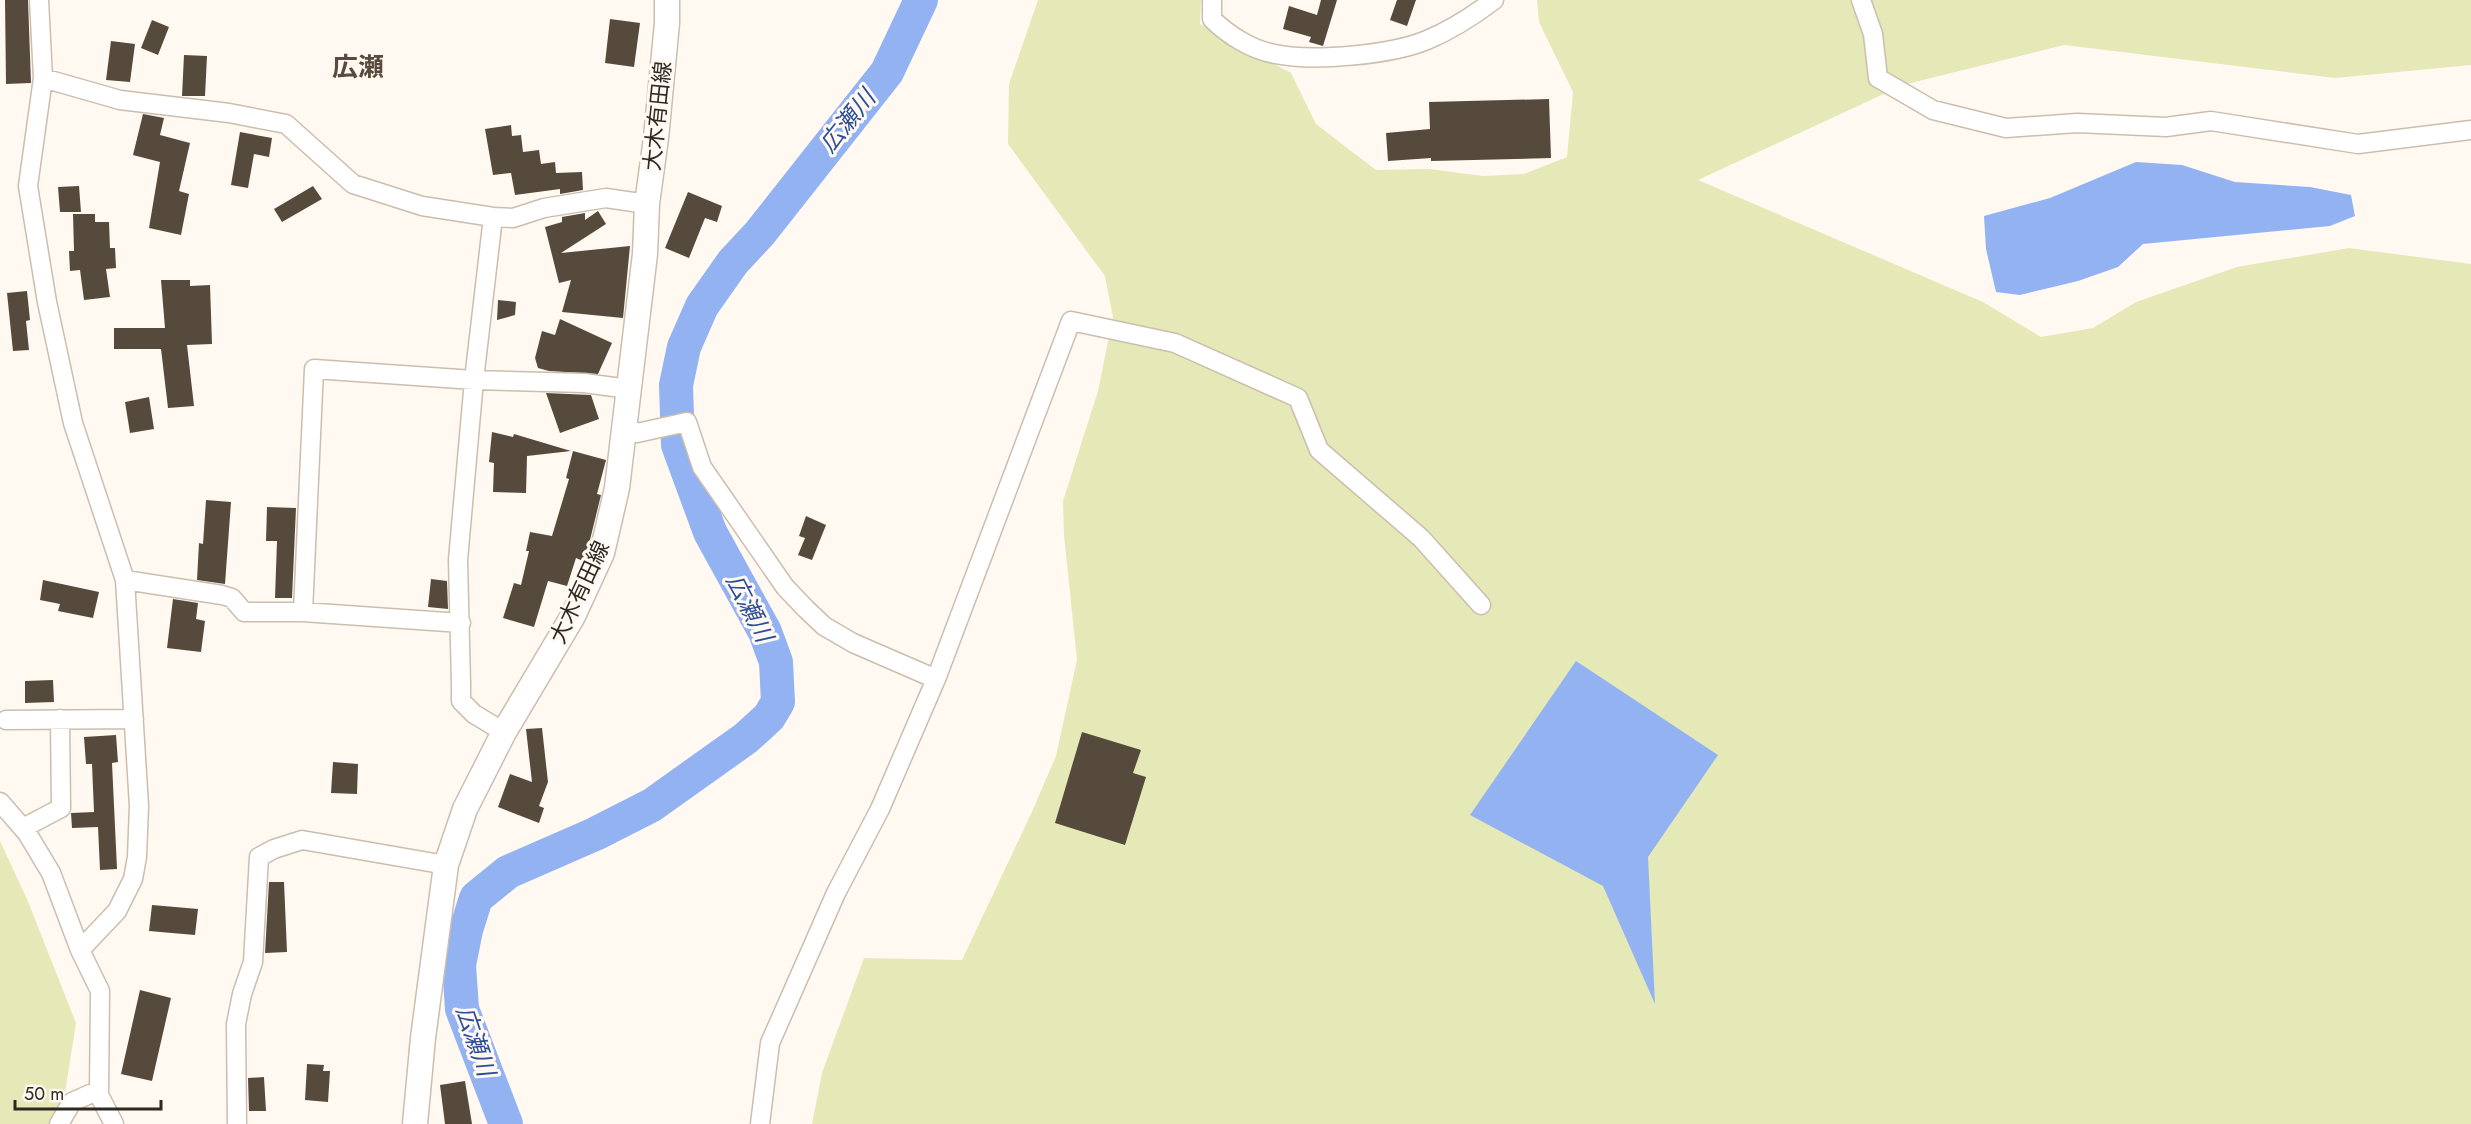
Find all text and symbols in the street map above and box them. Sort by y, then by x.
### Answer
district label: 広瀬 [332,48,384,86]
street label: 大木有田線 [635,60,679,172]
water label: 広瀬川 [811,80,885,160]
street label: 大木有田線 [541,535,617,649]
water label: 広瀬川 [718,568,783,651]
water label: 広瀬川 [448,1001,505,1084]
scale bar [15,1073,160,1111]
text: 50 m [24,1081,64,1107]

